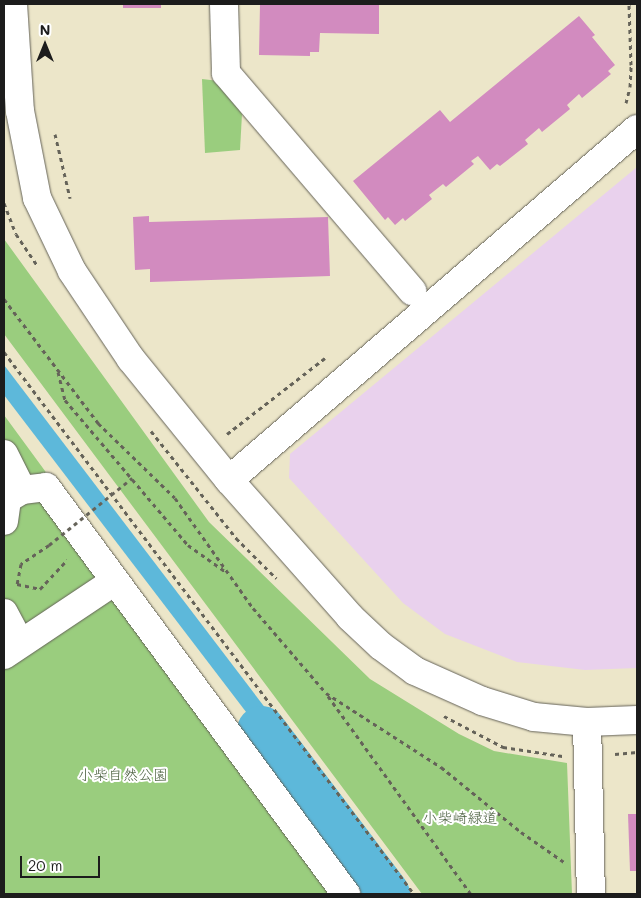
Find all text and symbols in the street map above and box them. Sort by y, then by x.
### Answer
north arrow [20,20,70,70]
text: N [40,20,50,39]
park label: 小柴自然公園 [78,766,168,784]
park label: 小柴崎緑道 [423,809,497,827]
scale bar [22,846,102,878]
text: 20 m [28,855,62,875]

